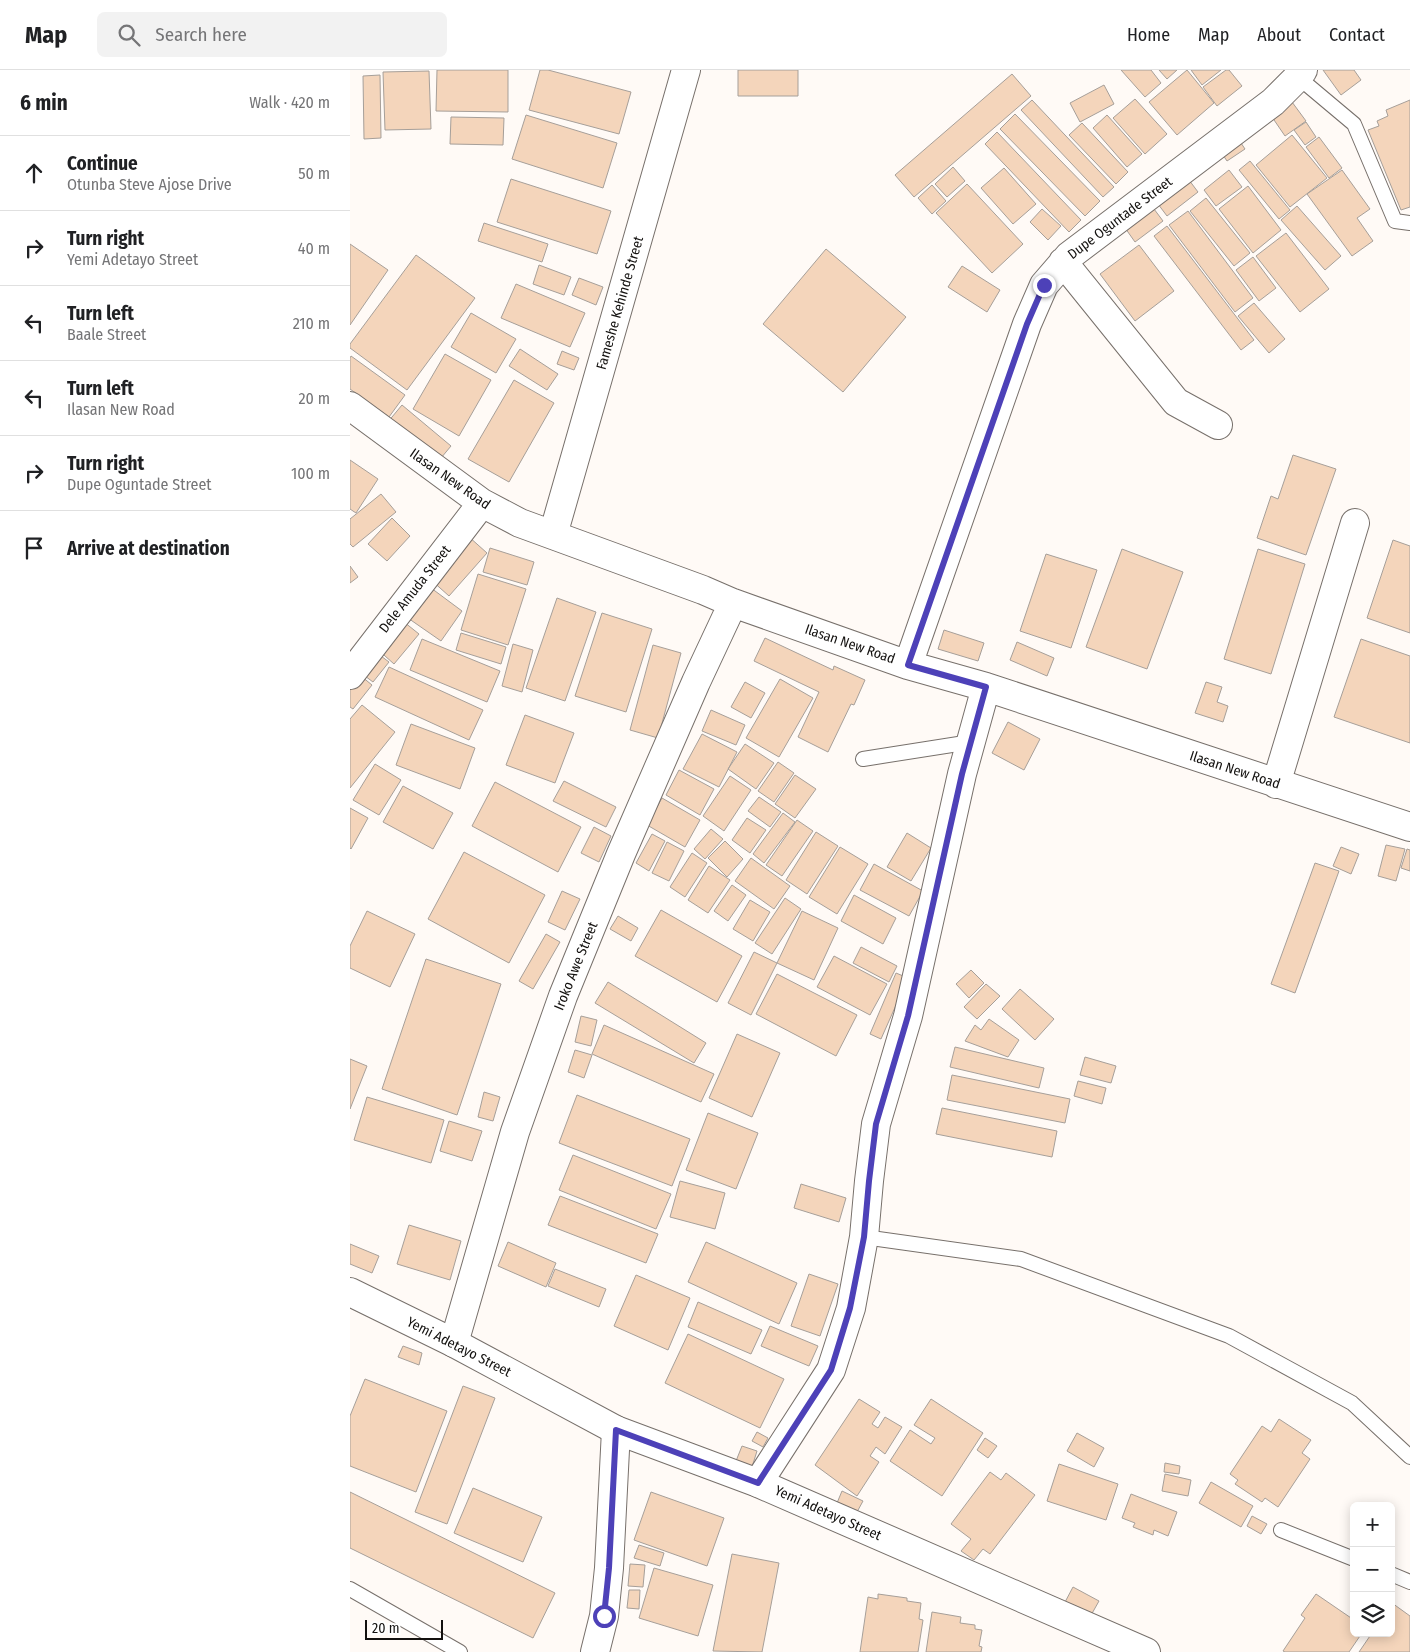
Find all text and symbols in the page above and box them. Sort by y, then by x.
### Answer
search box [97,12,447,57]
text: Map [25,21,67,49]
icon: search [115,21,143,49]
text: Search here [155,23,247,46]
text: Home [1127,24,1170,46]
text: Map [1198,24,1229,46]
text: About [1257,24,1301,46]
text: Contact [1329,24,1385,46]
text: 6 min [20,90,68,116]
text: Walk · 420 m [249,93,330,112]
text: Continue [67,152,138,175]
icon: ahead [20,159,48,187]
text: 50 m [298,164,330,183]
street label: Dupe Oguntade Street [1064,173,1176,263]
text: Otunba Steve Ajose Drive [67,175,232,194]
text: Turn right [67,227,144,250]
icon: right [20,234,48,262]
street label: Fameshe Kehinde Street [593,234,647,372]
text: 40 m [298,239,330,258]
text: Yemi Adetayo Street [67,250,198,269]
route end [1033,274,1056,297]
text: Turn left [67,302,134,325]
icon: left [20,309,48,337]
text: 210 m [293,314,330,333]
text: Baale Street [67,325,146,344]
text: Turn left [67,377,134,400]
icon: left [20,384,48,412]
text: 20 m [299,389,330,408]
text: Ilasan New Road [67,400,175,419]
street label: Ilasan New Road [406,445,494,513]
text: Turn right [67,452,144,475]
icon: right [20,459,48,487]
text: 100 m [291,464,330,483]
text: Dupe Oguntade Street [67,475,212,494]
icon: arrive [20,534,48,562]
text: Arrive at destination [67,537,230,560]
street label: Dele Amuda Street [376,542,455,636]
street label: Ilasan New Road [803,621,897,667]
street label: Ilasan New Road [1187,747,1283,793]
street label: Iroko Awe Street [551,919,602,1013]
street label: Yemi Adetayo Street [404,1313,514,1381]
street label: Yemi Adetayo Street [772,1482,884,1544]
map controls [1350,1502,1395,1637]
button: + [1350,1502,1395,1547]
button: − [1350,1547,1395,1592]
button: layers [1350,1592,1395,1637]
route start [593,1605,616,1628]
scale bar [365,1617,442,1640]
text: 20 m [372,1620,400,1637]

